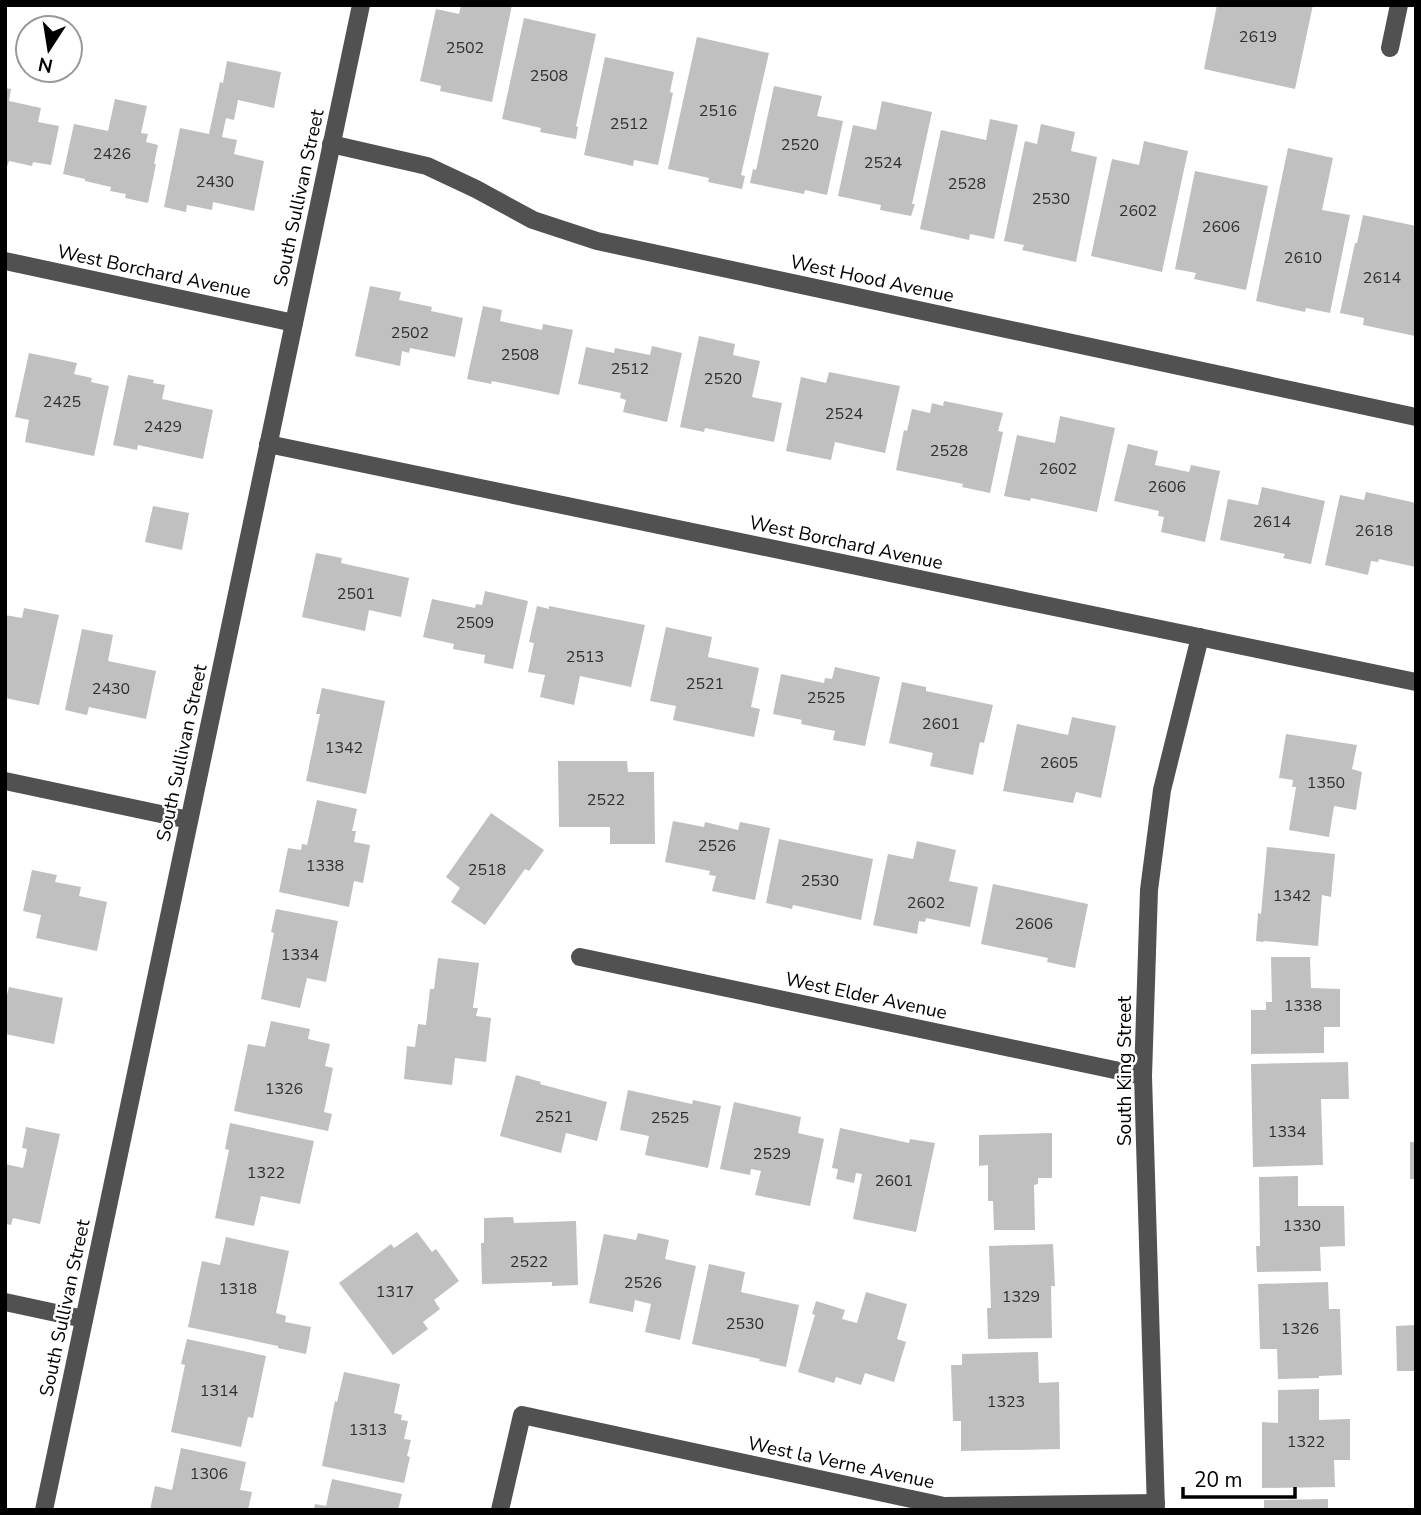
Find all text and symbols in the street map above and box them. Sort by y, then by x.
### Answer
north arrow [14,14,84,84]
house number: 2619 [1239,26,1277,48]
house number: 2502 [446,37,484,59]
text: N [36,50,55,79]
house number: 2508 [530,65,568,87]
house number: 2516 [699,100,737,122]
street label: South Sullivan Street [268,107,331,289]
house number: 2512 [610,113,648,135]
house number: 2520 [781,134,819,156]
house number: 2426 [93,143,131,165]
house number: 2524 [864,152,903,174]
house number: 2430 [196,171,234,193]
house number: 2528 [948,173,986,195]
house number: 2530 [1032,188,1070,210]
house number: 2602 [1119,200,1157,222]
house number: 2606 [1202,216,1240,238]
street label: West Borchard Avenue [55,239,253,305]
house number: 2610 [1284,247,1322,269]
street label: West Hood Avenue [788,249,956,309]
house number: 2614 [1363,267,1402,289]
house number: 2502 [391,322,429,344]
house number: 2508 [501,344,539,366]
house number: 2512 [611,358,649,380]
house number: 2520 [704,368,742,390]
house number: 2425 [43,391,81,413]
house number: 2524 [825,403,864,425]
house number: 2429 [144,416,182,438]
house number: 2528 [930,440,968,462]
house number: 2602 [1039,458,1077,480]
house number: 2606 [1148,476,1186,498]
street label: West Borchard Avenue [747,510,945,576]
house number: 2614 [1253,511,1292,533]
house number: 2618 [1355,520,1393,542]
house number: 2501 [337,583,375,605]
house number: 2509 [456,612,494,634]
house number: 2513 [566,646,604,668]
street label: South Sullivan Street [151,662,214,844]
house number: 2521 [686,673,724,695]
house number: 2430 [92,678,130,700]
house number: 2525 [807,687,845,709]
house number: 2601 [922,713,960,735]
house number: 1342 [325,737,363,759]
house number: 2605 [1040,752,1078,774]
house number: 1350 [1307,772,1345,794]
house number: 2522 [587,789,625,811]
house number: 2526 [698,835,736,857]
house number: 1338 [306,855,344,877]
house number: 2518 [468,859,506,881]
house number: 2530 [801,870,839,892]
house number: 1342 [1273,885,1311,907]
house number: 2602 [907,892,945,914]
house number: 2606 [1015,913,1053,935]
house number: 1334 [281,944,320,966]
street label: West Elder Avenue [783,966,949,1026]
house number: 1338 [1284,995,1322,1017]
street label: South King Street [1112,996,1138,1146]
house number: 1326 [265,1078,303,1100]
house number: 2521 [535,1106,573,1128]
house number: 2525 [651,1107,689,1129]
house number: 1334 [1268,1121,1307,1143]
house number: 2529 [753,1143,791,1165]
house number: 1322 [247,1162,285,1184]
house number: 2601 [875,1170,913,1192]
house number: 1330 [1283,1215,1321,1237]
street label: South Sullivan Street [34,1217,97,1399]
house number: 2522 [510,1251,548,1273]
house number: 2526 [624,1272,662,1294]
house number: 1318 [219,1278,257,1300]
house number: 1317 [376,1281,414,1303]
house number: 1329 [1002,1286,1040,1308]
house number: 2530 [726,1313,764,1335]
house number: 1326 [1281,1318,1319,1340]
house number: 1314 [200,1380,239,1402]
house number: 1323 [987,1391,1025,1413]
house number: 1313 [349,1419,387,1441]
street label: West la Verne Avenue [745,1430,937,1496]
house number: 1322 [1287,1431,1325,1453]
scale bar [1183,1456,1295,1500]
house number: 1306 [190,1463,228,1485]
text: 20 m [1194,1466,1243,1494]

